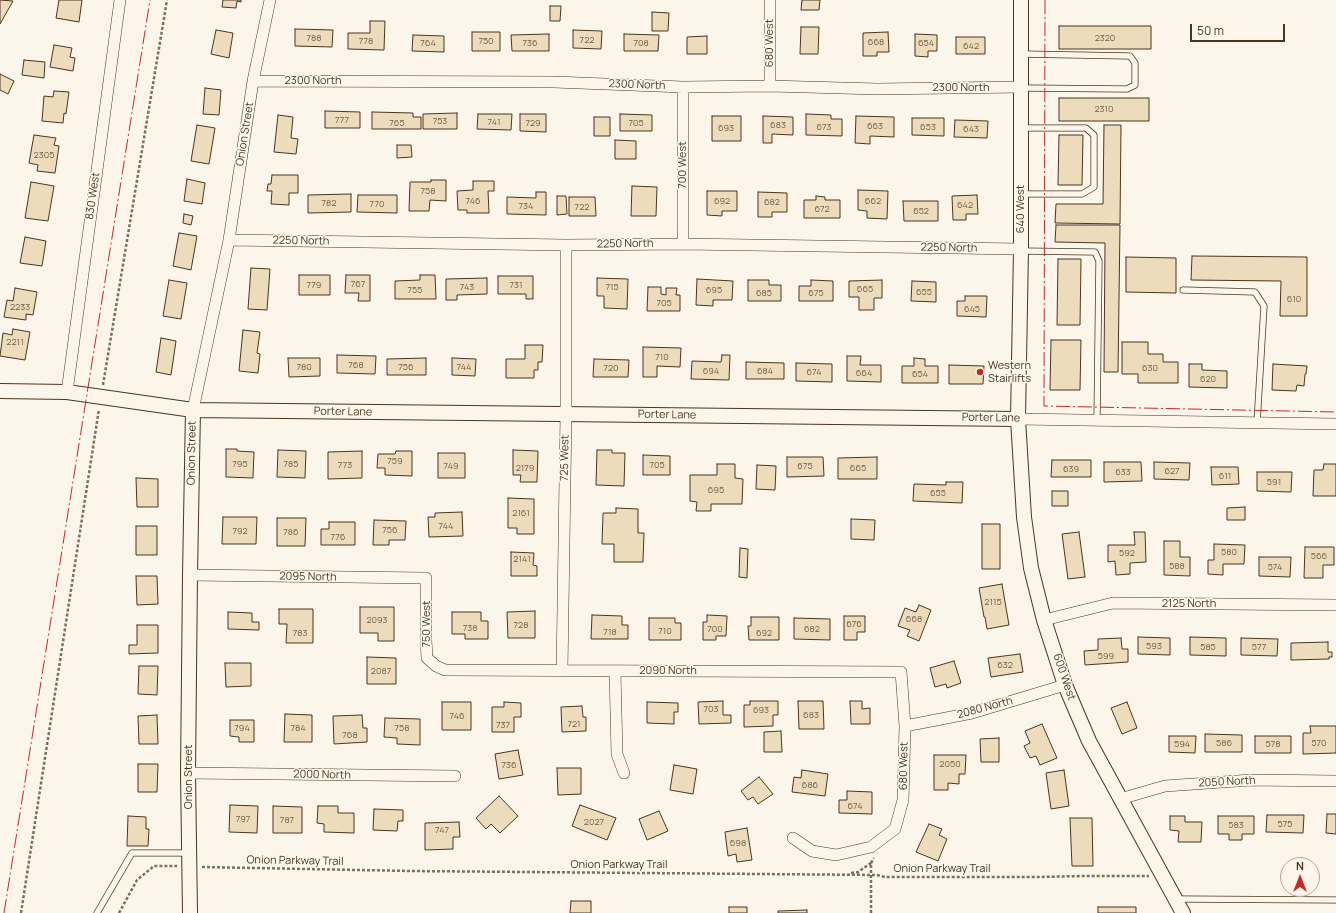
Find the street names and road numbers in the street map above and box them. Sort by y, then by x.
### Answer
street label: 680 West [763,19,777,67]
street label: 2300 North [285,74,341,88]
street label: 2300 North [608,77,666,93]
street label: 2300 North [933,81,989,95]
street label: Onion Street [233,101,257,167]
street label: 700 West [676,141,690,189]
street label: 830 West [83,172,103,220]
street label: 640 West [1014,185,1028,233]
street label: 2250 North [273,234,329,248]
street label: 2250 North [597,237,653,251]
street label: 2250 North [921,241,977,255]
street label: Porter Lane [314,405,372,419]
street label: Porter Lane [638,408,696,422]
street label: Porter Lane [962,411,1020,425]
street label: Onion Street [185,421,199,485]
street label: 725 West [558,435,572,481]
street label: 2095 North [279,570,337,584]
street label: 2125 North [1162,597,1216,611]
street label: 750 West [420,600,434,648]
street label: 600 West [1050,652,1078,702]
street label: 2090 North [639,664,697,678]
street label: 2080 North [956,694,1014,722]
street label: 680 West [897,742,911,790]
street label: Onion Street [182,745,196,809]
street label: 2000 North [293,768,351,782]
street label: 2050 North [1198,774,1256,790]
street label: Onion Parkway Trail [246,854,344,868]
street label: Onion Parkway Trail [570,858,668,872]
street label: Onion Parkway Trail [893,862,991,876]

